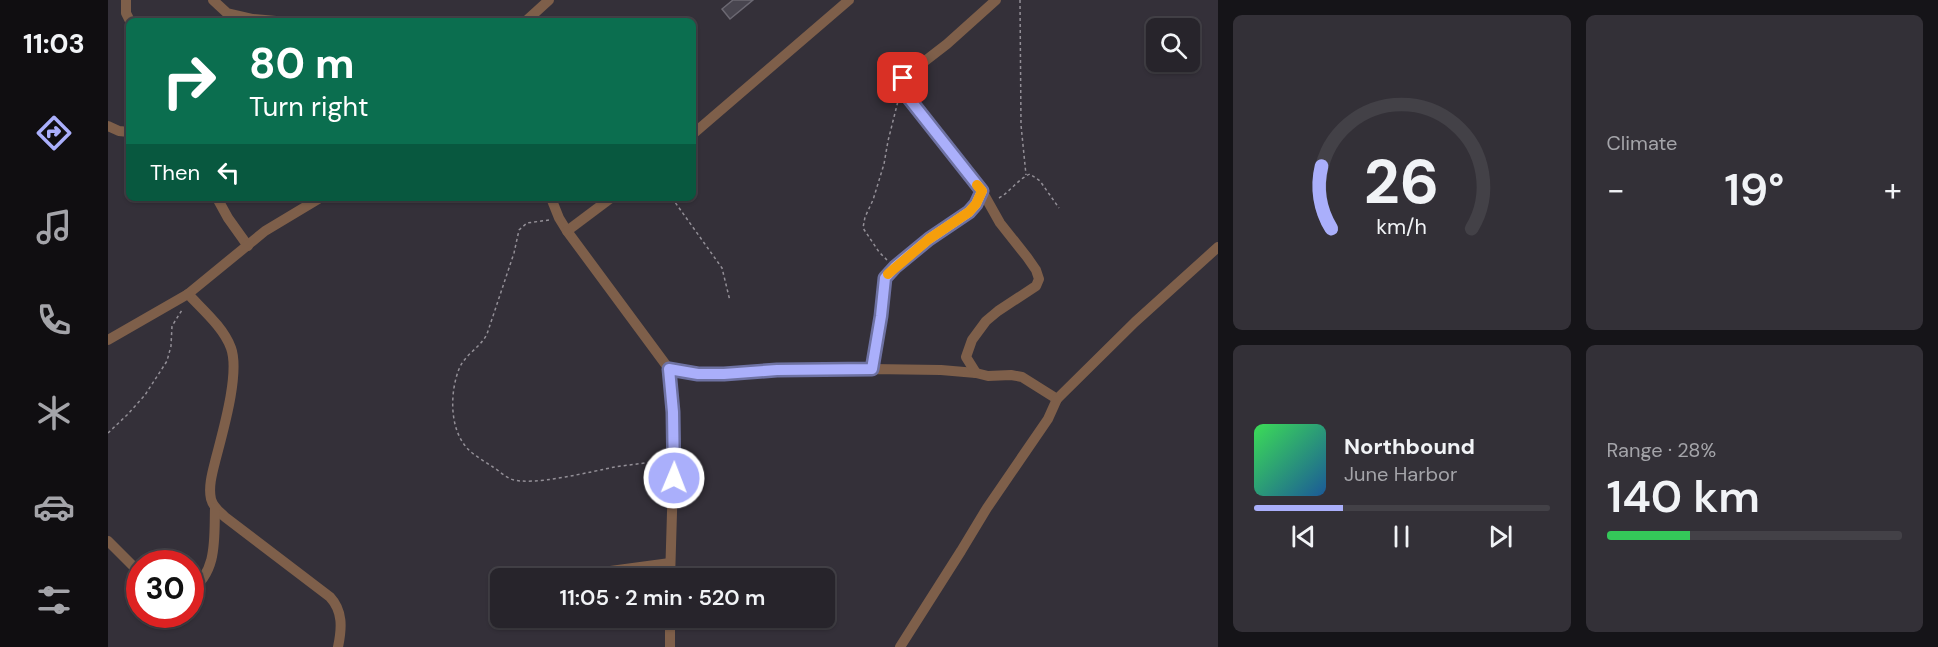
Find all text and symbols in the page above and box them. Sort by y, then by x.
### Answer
map controls [1146,18,1200,72]
button: search [1146,18,1200,72]
text: 11:03 [23,26,85,61]
text: 80 m [249,36,355,91]
icon: right [150,42,228,120]
pin [877,52,928,103]
icon: arrive [886,61,919,94]
text: Turn right [249,89,369,124]
icon: directions [33,112,75,154]
text: Climate [1607,130,1677,156]
text: 26 [1364,141,1440,222]
icon: left [212,156,245,189]
text: Then [150,158,200,187]
text: 19° [1724,160,1784,219]
text: − [1607,168,1625,211]
text: + [1884,168,1902,211]
icon: music [33,206,75,248]
text: km/h [1376,214,1427,242]
icon: phone [33,299,75,341]
icon: climate [33,392,75,434]
text: Northbound [1344,432,1475,461]
text: Range · 28% [1607,437,1716,463]
position arrow [642,446,706,510]
text: June Harbor [1344,461,1457,487]
text: 140 km [1607,467,1760,526]
icon: car [33,486,75,528]
icon: previous [1287,520,1320,553]
icon: pause [1385,520,1418,553]
icon: next [1484,520,1517,553]
speed limit sign: 30 [126,550,204,628]
icon: filters [33,579,75,621]
text: 11:05 · 2 min · 520 m [560,583,765,612]

